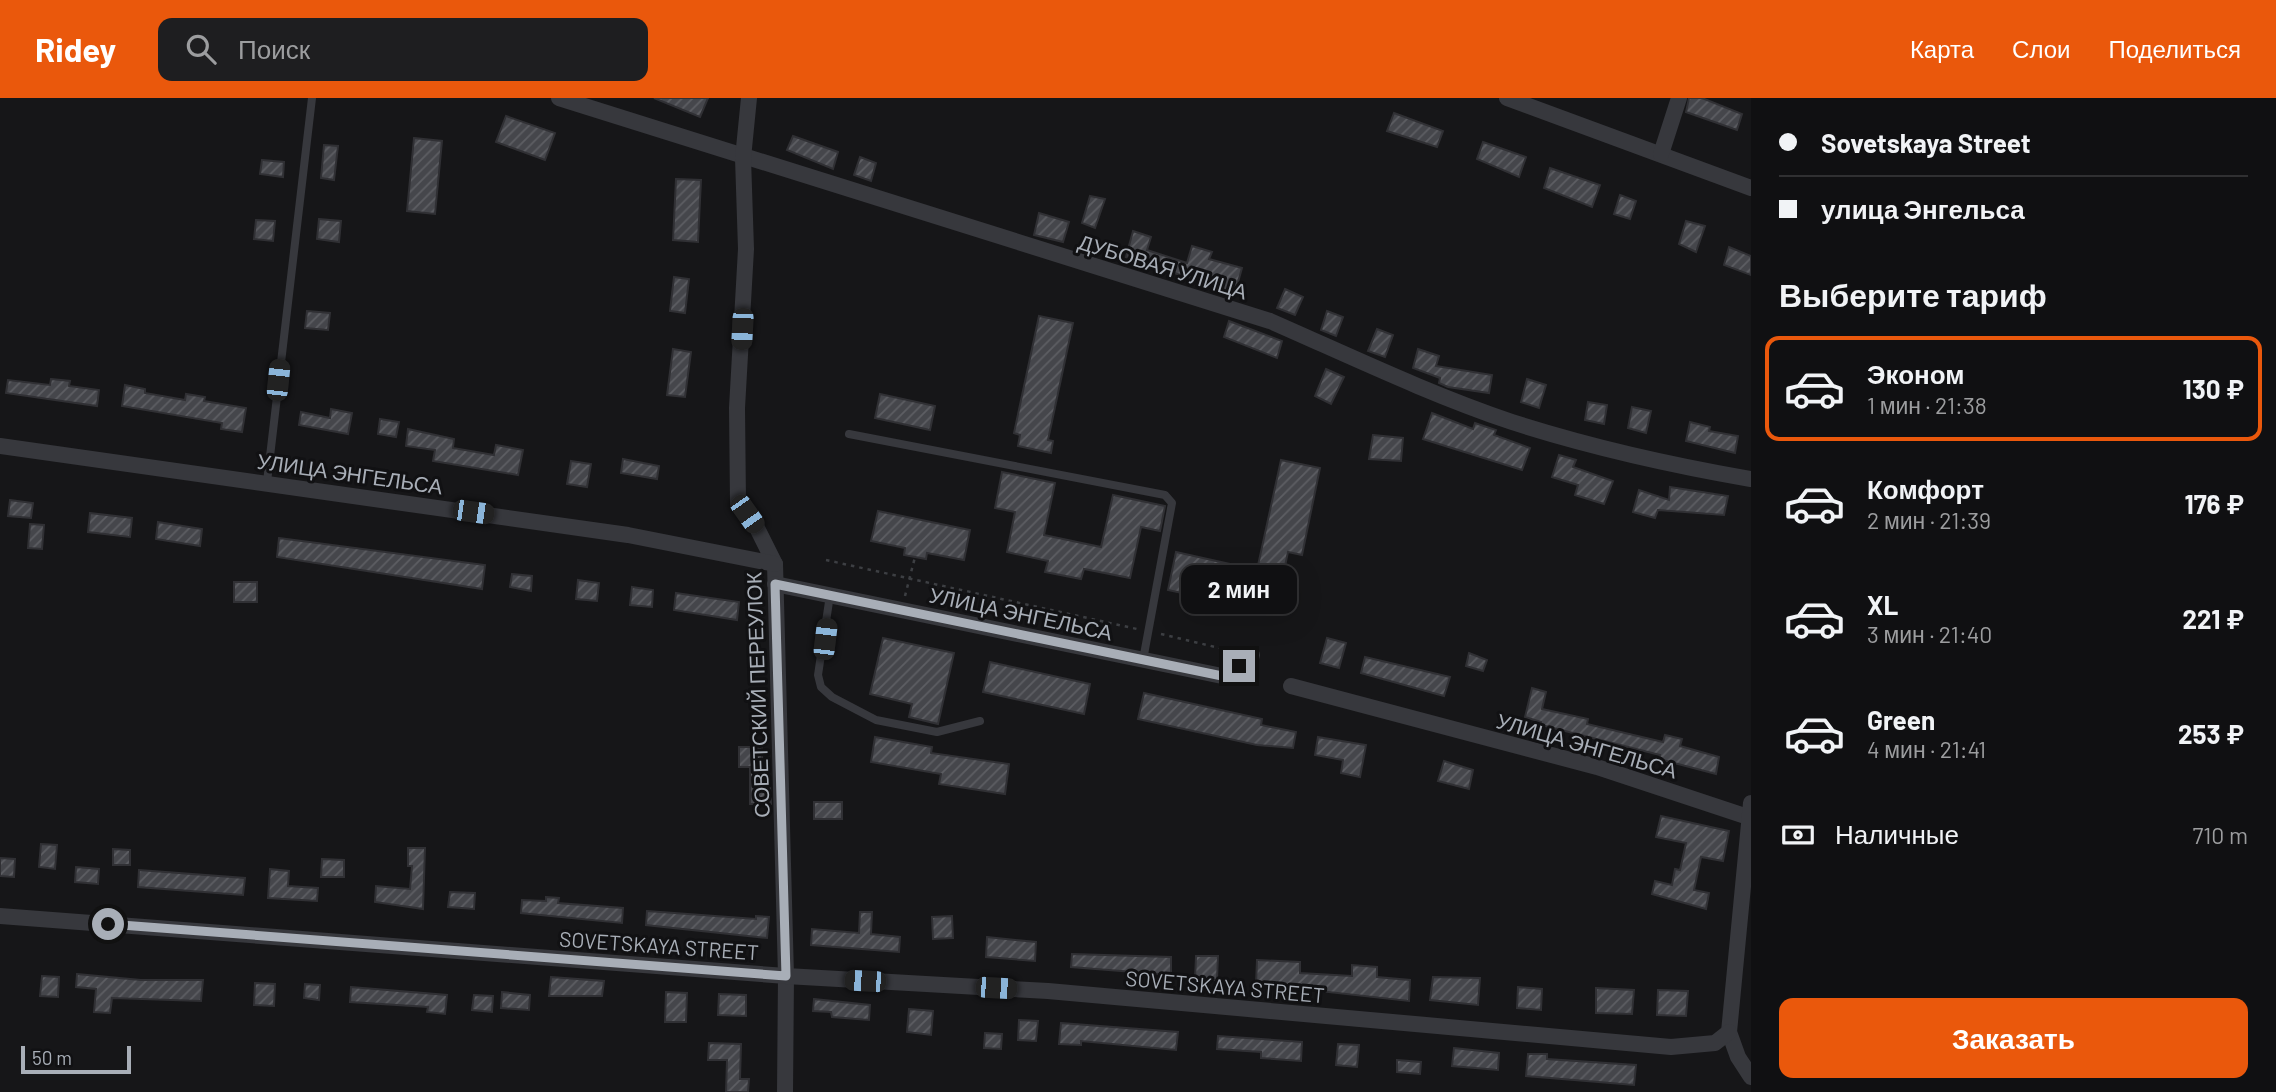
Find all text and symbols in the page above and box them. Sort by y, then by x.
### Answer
search box [158,18,648,81]
text: Ridey [35,29,116,69]
icon: search [182,30,220,68]
text: Поиск [238,33,310,64]
text: Карта [1910,34,1974,63]
text: Слои [2012,34,2070,63]
text: Поделиться [2108,34,2241,63]
text: Sovetskaya Street [1821,127,2031,158]
text: улица Энгельса [1821,193,2025,224]
street label: ДУБОВАЯ УЛИЦА [1075,228,1251,304]
text: Выберите тариф [1779,275,2047,313]
car [731,307,754,351]
icon: car [1783,357,1846,420]
car [266,358,291,402]
text: Эконом [1867,358,1965,389]
text: 130 ₽ [2183,373,2244,404]
text: 1 мин · 21:38 [1867,391,1987,419]
street label: УЛИЦА ЭНГЕЛЬСА [256,448,444,498]
icon: car [1783,472,1846,535]
text: Комфорт [1867,473,1984,504]
text: 176 ₽ [2185,488,2244,519]
car [727,491,768,537]
car [451,499,496,525]
text: 2 мин · 21:39 [1867,506,1991,534]
callout: 2 мин [1181,564,1297,614]
street label: СОВЕТСКИЙ ПЕРЕУЛОК [740,571,774,818]
text: 2 мин [1208,575,1270,603]
street label: УЛИЦА ЭНГЕЛЬСА [927,581,1115,645]
icon: car [1783,587,1846,650]
text: XL [1867,589,1898,620]
text: 221 ₽ [2182,603,2244,634]
car [813,617,838,661]
text: 3 мин · 21:40 [1867,620,1992,648]
route end [1223,650,1255,682]
icon: car [1783,702,1846,765]
text: Green [1867,704,1935,735]
street label: УЛИЦА ЭНГЕЛЬСА [1494,707,1680,783]
text: 253 ₽ [2178,718,2244,749]
text: 4 мин · 21:41 [1867,735,1986,763]
icon: cash [1779,816,1817,854]
text: Наличные [1835,818,1959,849]
text: 710 m [2192,821,2248,849]
route start [92,908,124,940]
street label: SOVETSKAYA STREET [558,926,760,964]
street label: SOVETSKAYA STREET [1124,965,1326,1007]
car [844,969,887,993]
car [975,976,1018,1000]
button: Заказать [1779,998,2248,1078]
scale bar [21,1043,131,1075]
text: 50 m [32,1046,72,1069]

